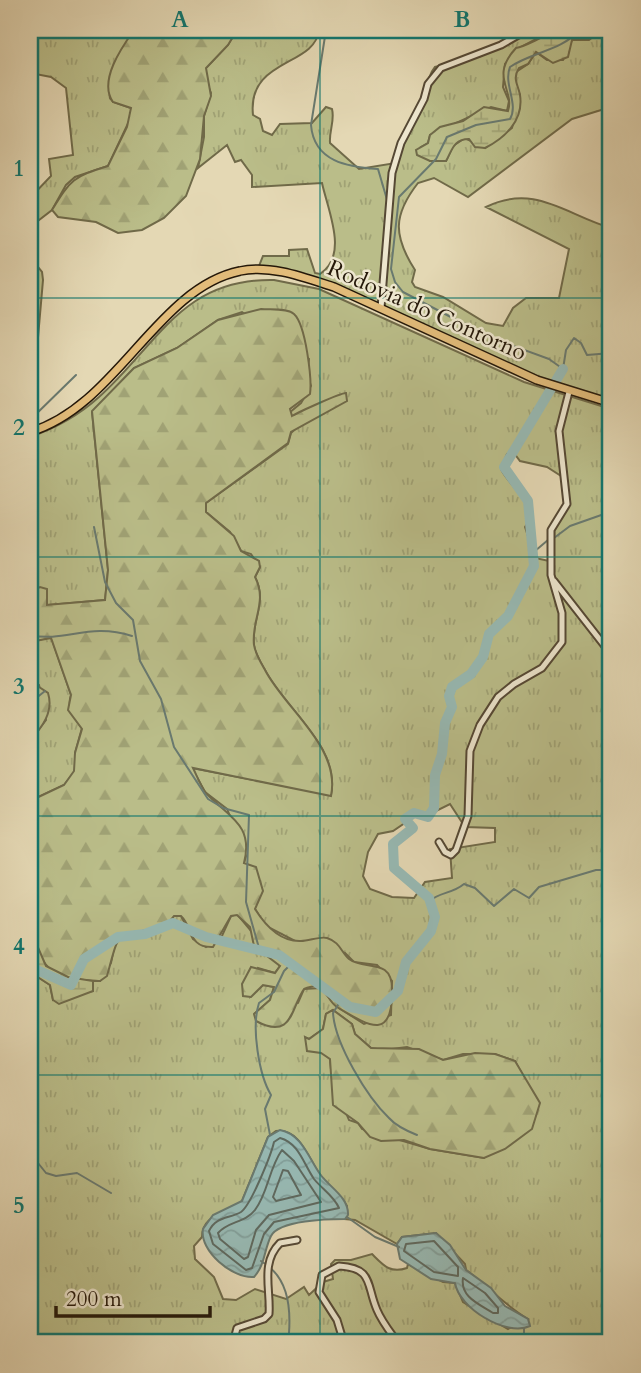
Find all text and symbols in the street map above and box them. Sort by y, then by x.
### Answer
text: A [171,4,189,35]
text: B [454,4,470,35]
text: 1 [13,153,25,184]
street label: Rodovia do Contorno [323,252,531,368]
text: 2 [13,412,25,443]
text: 3 [13,671,25,702]
text: 4 [13,931,25,962]
text: 5 [13,1190,25,1221]
scale bar [56,1275,210,1319]
text: 200 m [66,1285,122,1314]

